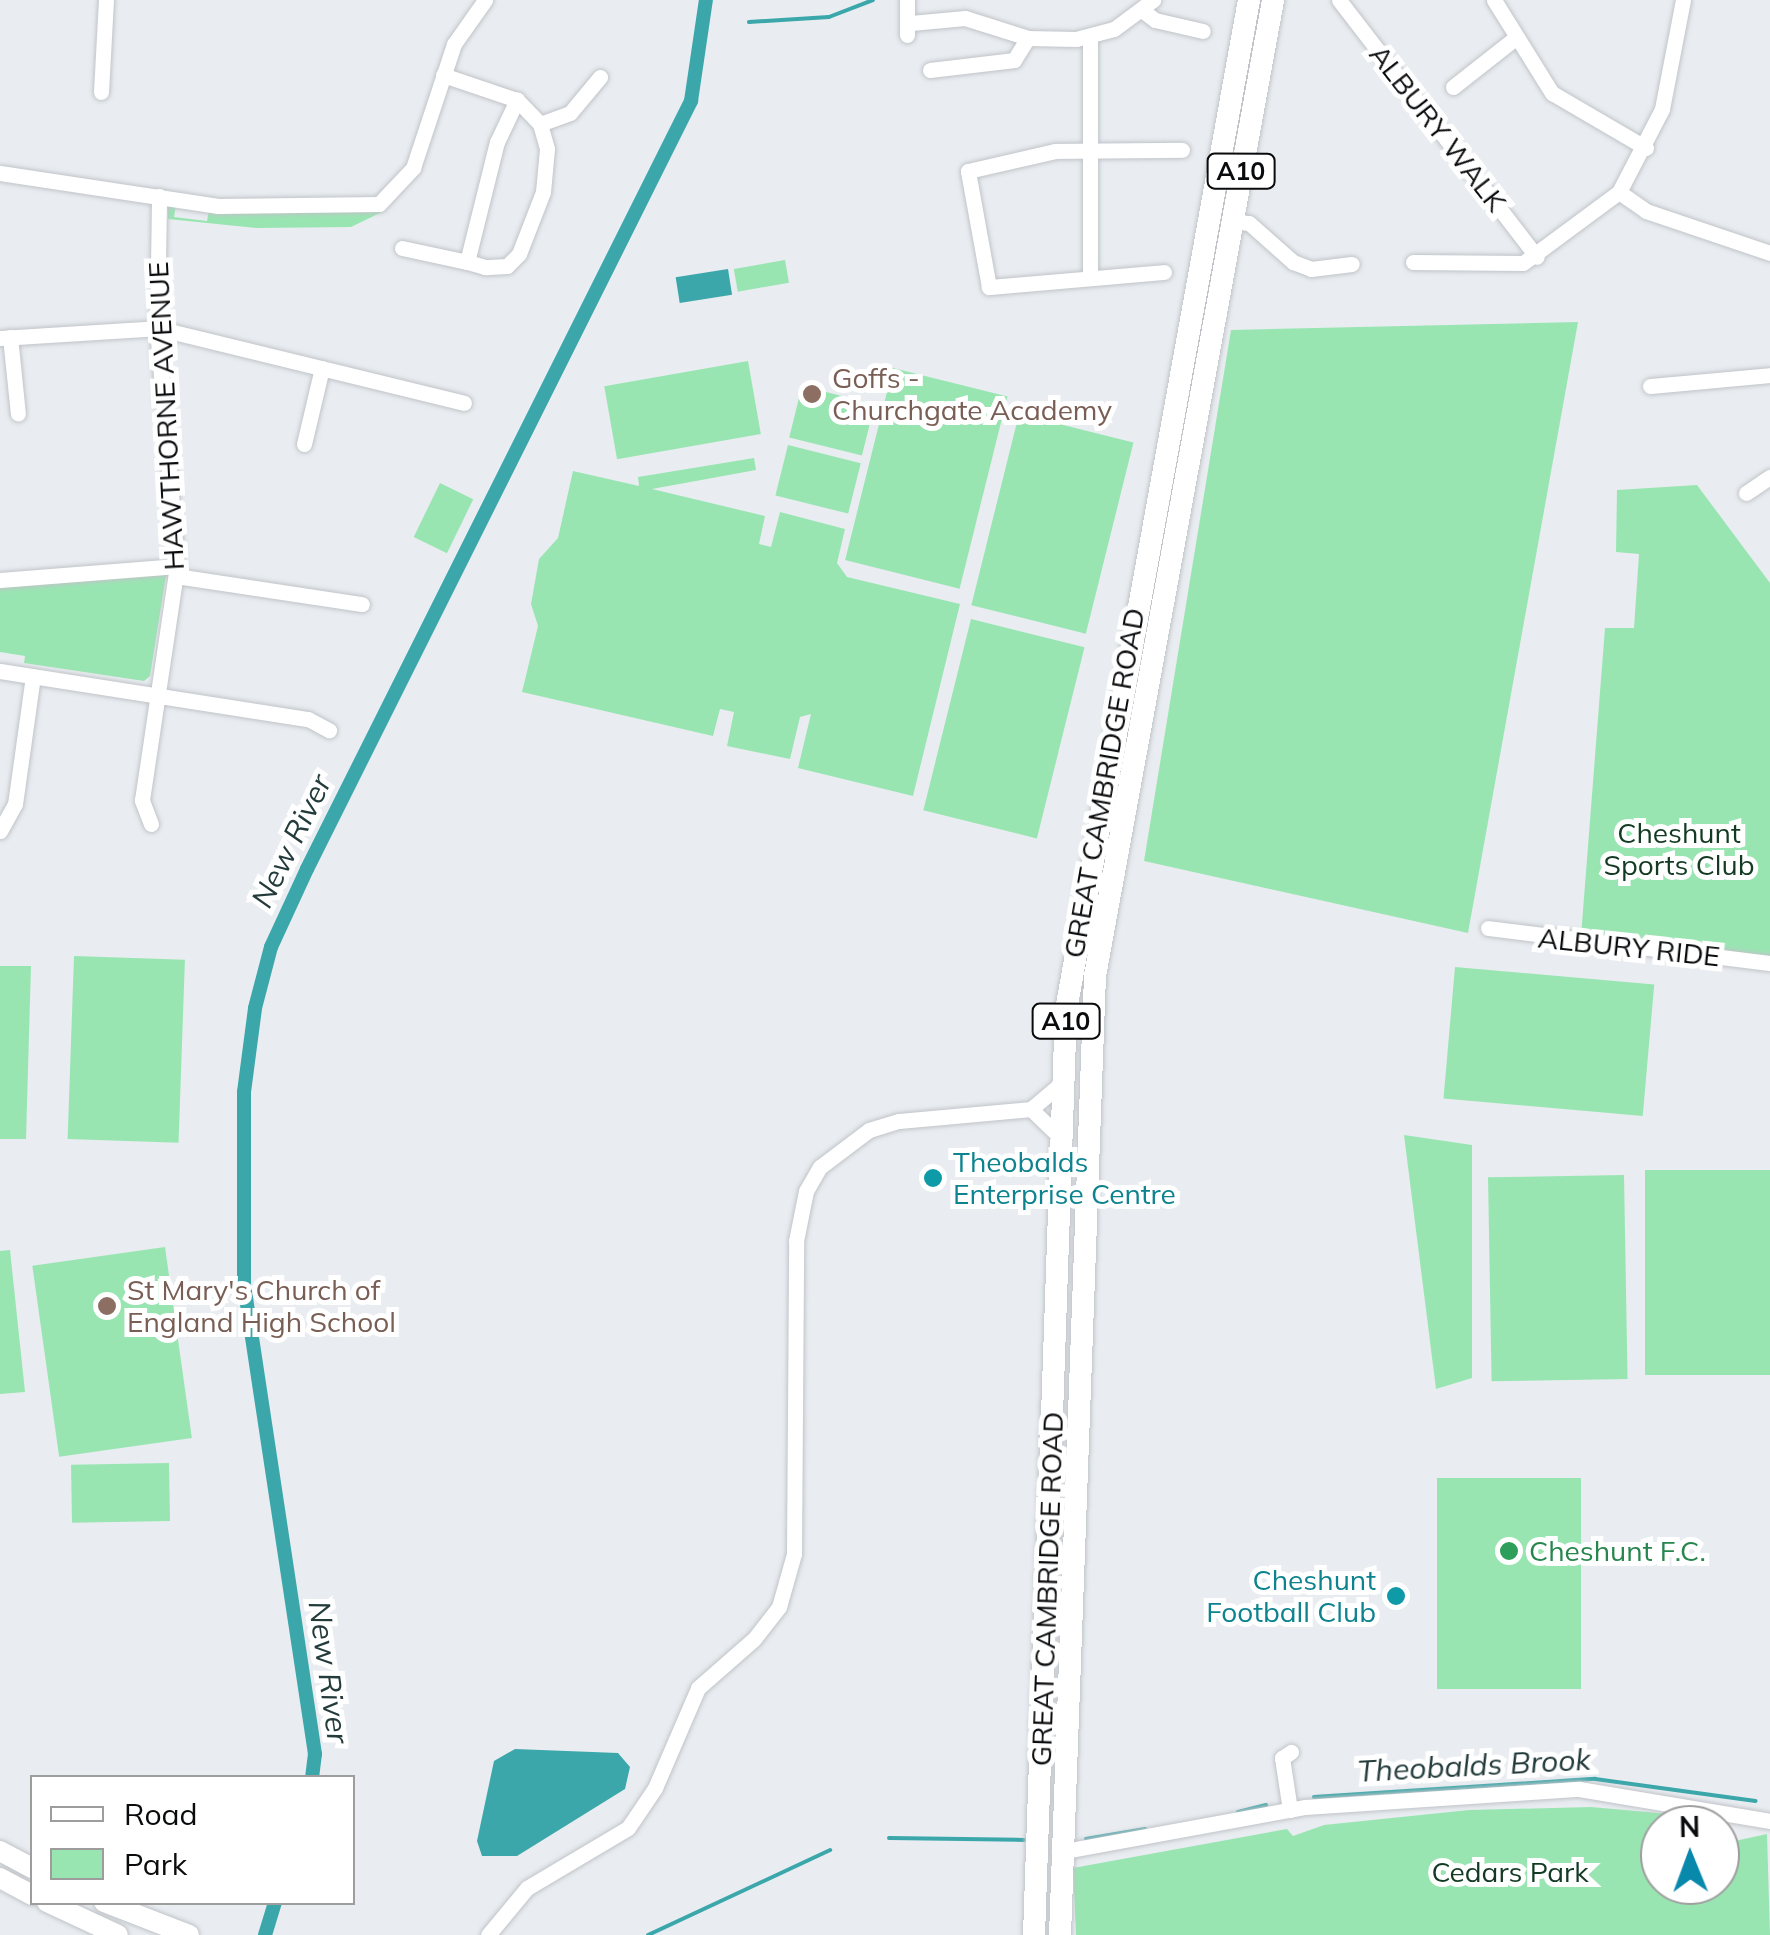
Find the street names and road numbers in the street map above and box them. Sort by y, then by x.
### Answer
street label: ALBURY WALK [1363,38,1513,218]
road number: A10 [1206,151,1276,191]
street label: HAWTHORNE AVENUE [141,261,191,571]
street label: GREAT CAMBRIDGE ROAD [1057,605,1151,961]
street label: ALBURY RIDE [1536,921,1722,973]
road number: A10 [1031,1001,1101,1041]
street label: GREAT CAMBRIDGE ROAD [1024,1411,1070,1767]

